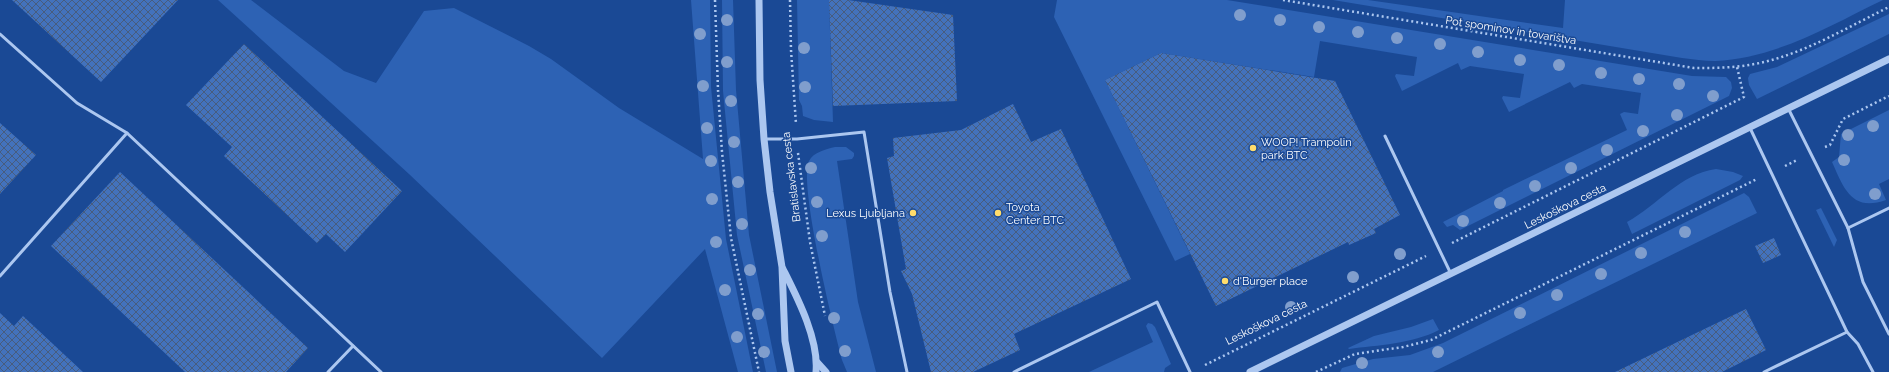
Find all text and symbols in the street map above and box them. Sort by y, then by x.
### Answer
street label: Pot spominov in tovarištva [1445,14,1577,47]
street label: Bratislavska cesta [780,131,803,223]
place label: WOOP! Trampolin park BTC [1261,136,1352,162]
marker: WOOP! Trampolin park BTC [1248,143,1258,153]
street label: Leskoškova cesta [1522,181,1608,232]
place label: Toyota Center BTC [1006,201,1064,227]
place label: Lexus Ljubljana [826,207,905,220]
marker: Lexus Ljubljana [908,208,918,218]
marker: Toyota Center BTC [993,208,1003,218]
place label: d'Burger place [1233,275,1308,288]
marker: d'Burger place [1220,276,1230,286]
street label: Leskoškova cesta [1223,297,1309,348]

